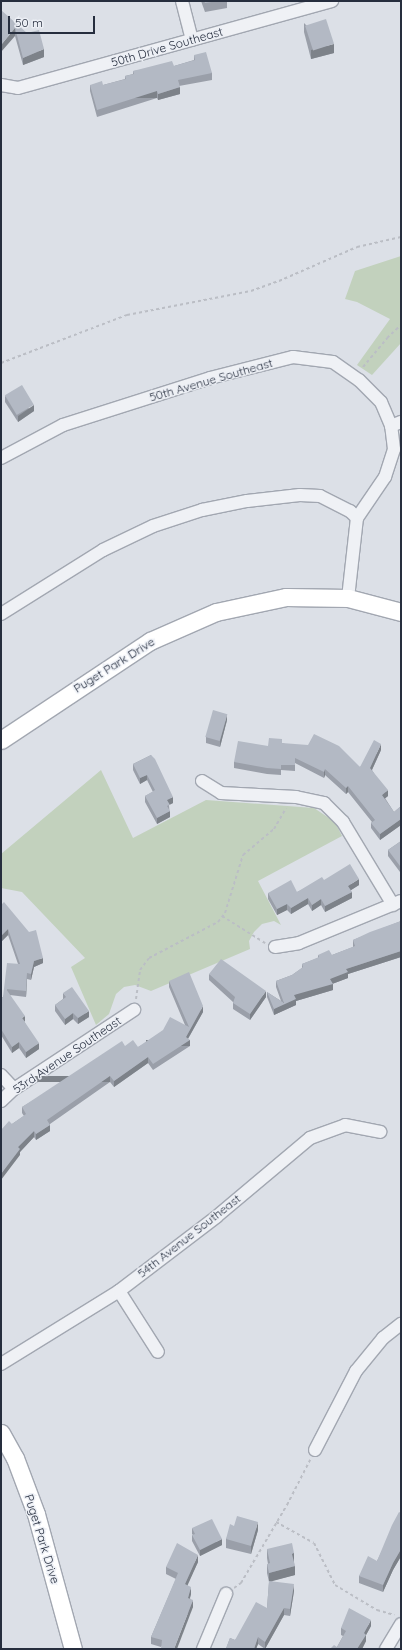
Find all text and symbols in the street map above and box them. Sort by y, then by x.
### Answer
scale bar [10,8,97,34]
text: 50 m [15,15,43,30]
street label: 50th Drive Southeast [110,24,224,70]
street label: 50th Avenue Southeast [148,355,274,405]
street label: Puget Park Drive [71,634,157,696]
street label: 53rd Avenue Southeast [10,1013,124,1097]
street label: 54th Avenue Southeast [135,1191,243,1281]
street label: Puget Park Drive [22,1493,62,1585]

